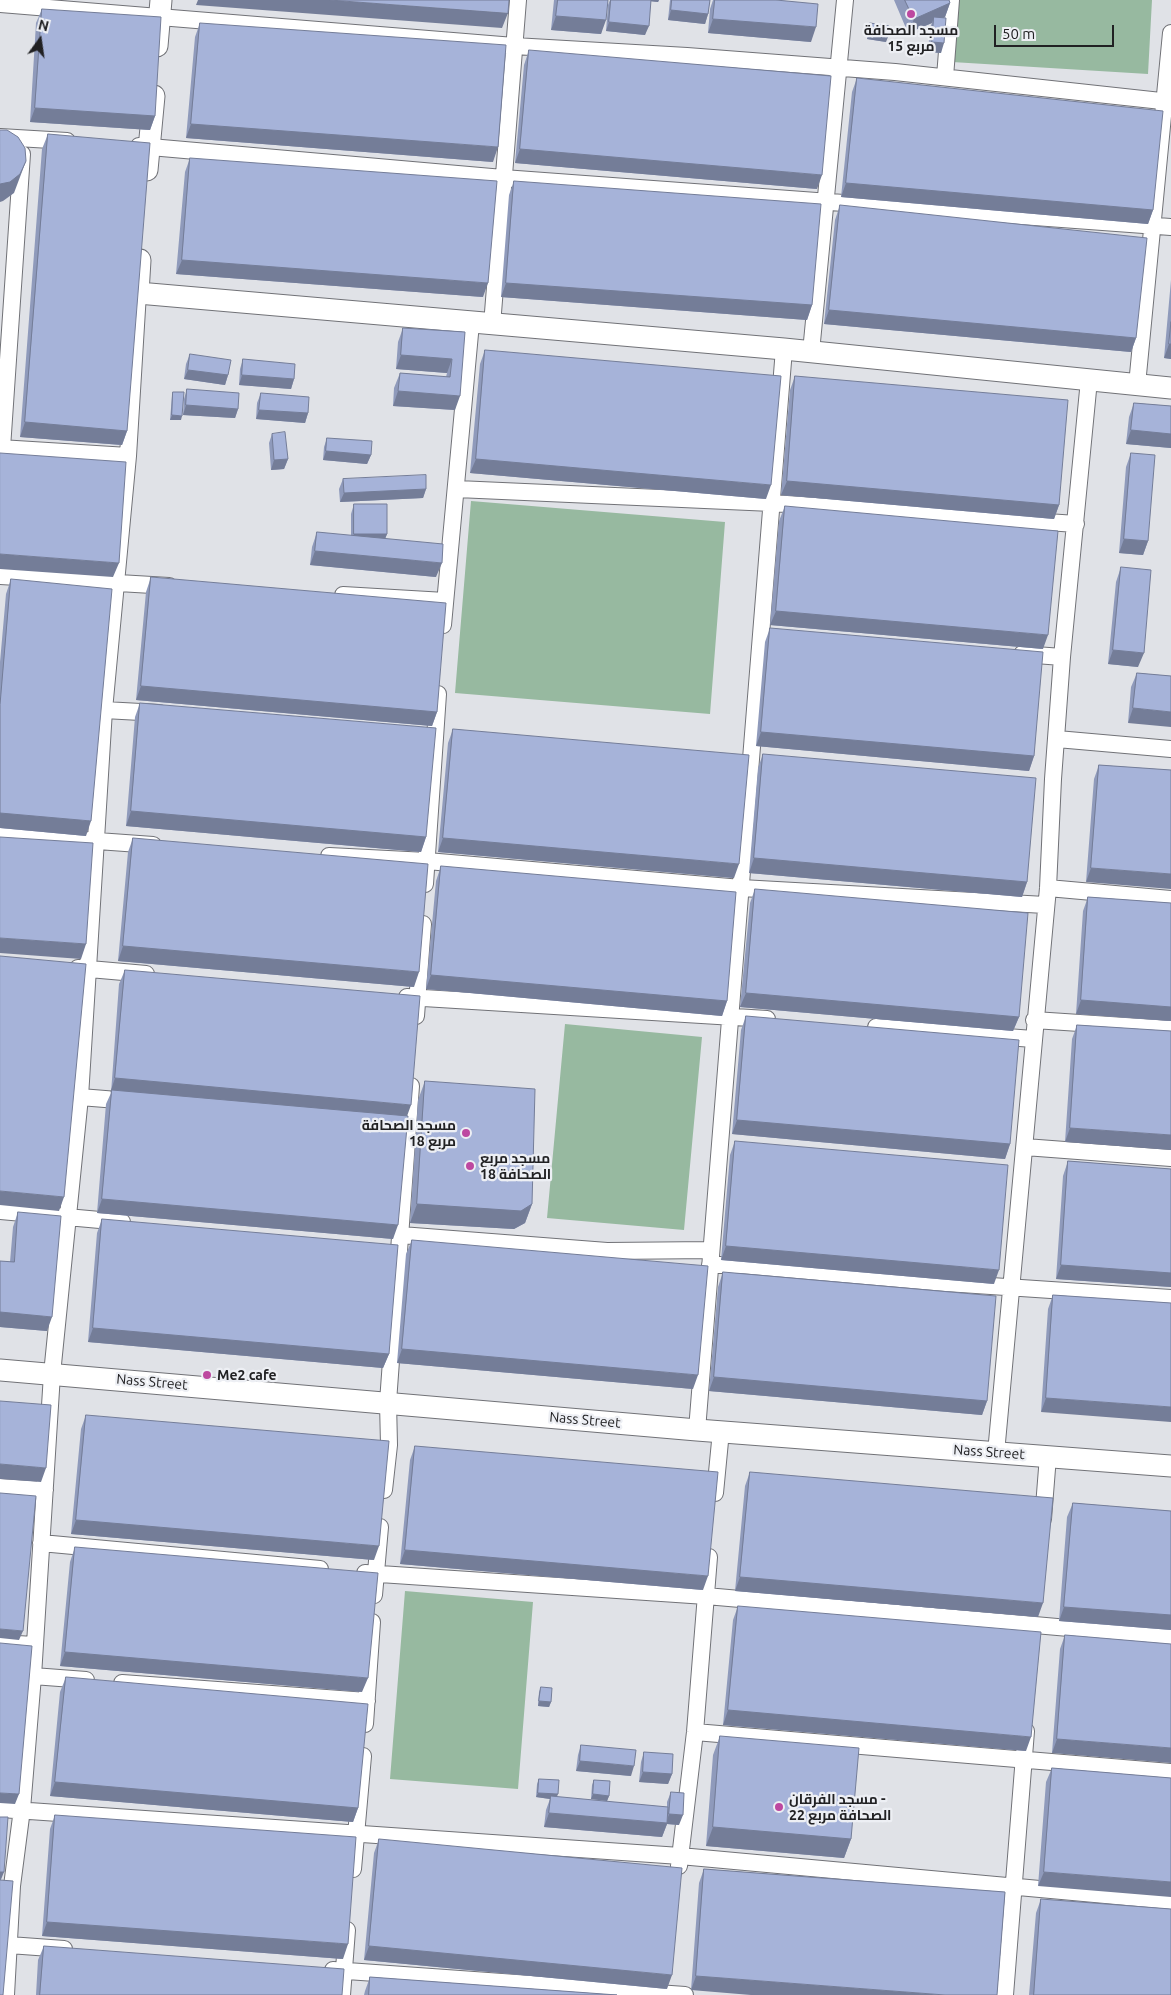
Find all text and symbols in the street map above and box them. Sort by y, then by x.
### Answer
marker: مسجد الصحافة مربع 15 [905,8,917,20]
north arrow [15,15,65,65]
scale bar [996,15,1116,47]
text: N [37,16,51,34]
place label: مسجد الصحافة مربع 15 [864,22,958,54]
text: 50 m [1002,25,1035,42]
place label: مسجد الصحافة مربع 18 [362,1117,456,1150]
marker: مسجد الصحافة مربع 18 [460,1127,472,1139]
place label: مسجد مربع 18 الصحافة [480,1150,551,1182]
marker: مسجد مربع 18 الصحافة [464,1160,476,1172]
place label: Me2 cafe [217,1367,277,1383]
marker: Me2 cafe [201,1369,213,1381]
street label: Nass Street [116,1371,188,1393]
street label: Nass Street [549,1409,621,1431]
street label: Nass Street [953,1441,1025,1463]
place label: مسجد الفرقان - الصحافة مربع 22 [789,1791,891,1824]
marker: مسجد الفرقان - الصحافة مربع 22 [773,1801,785,1813]

